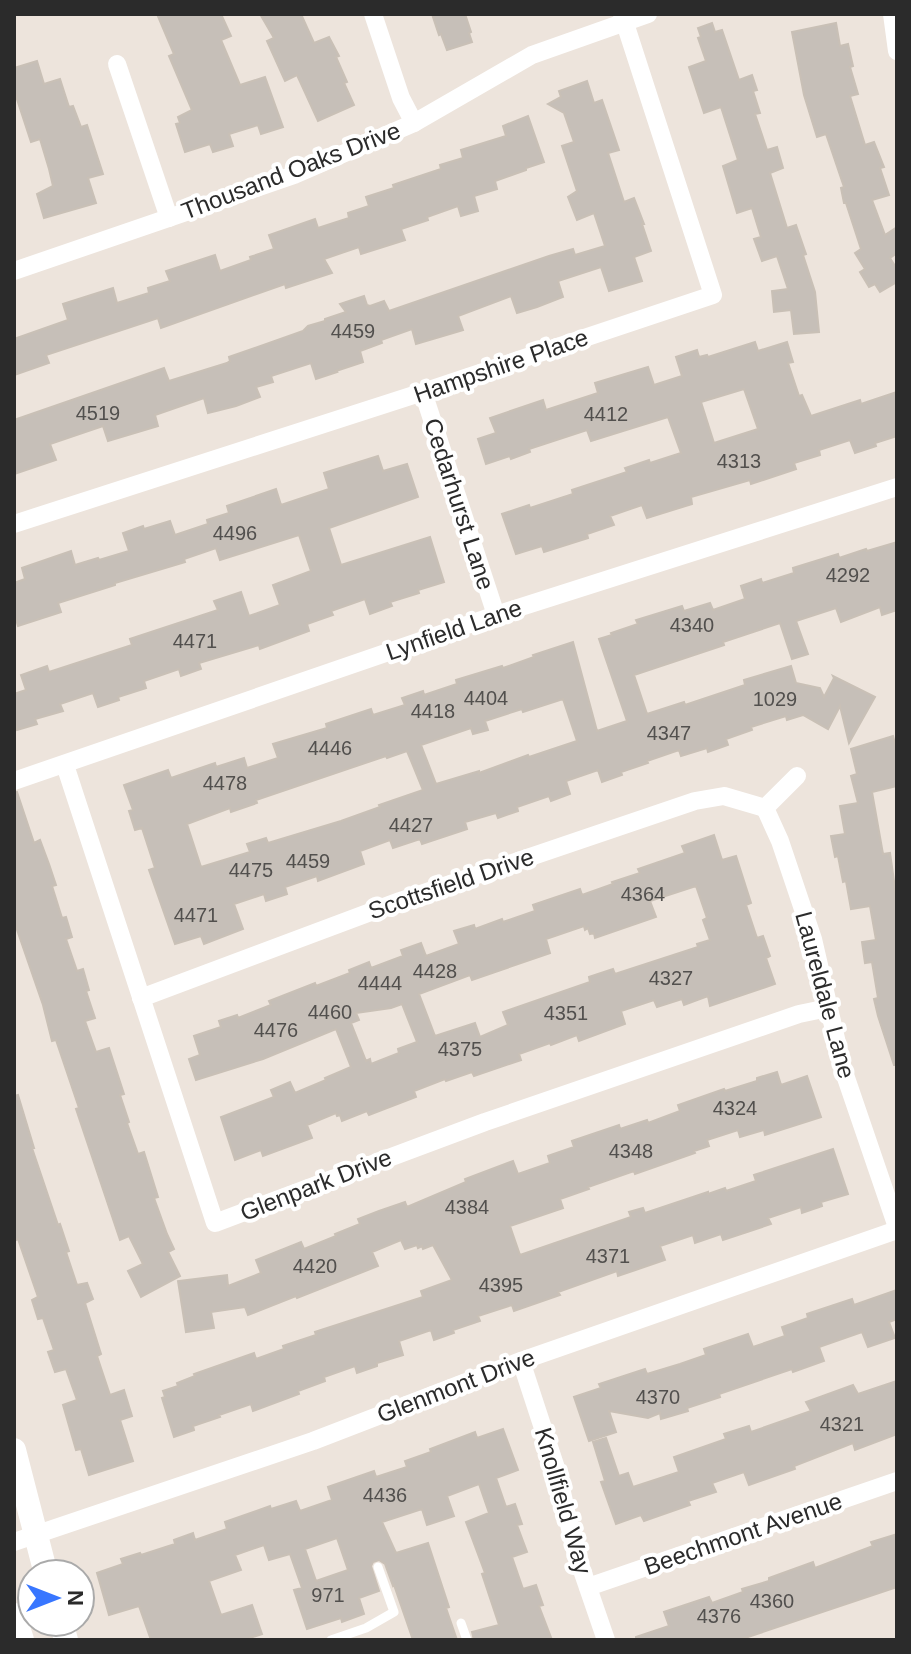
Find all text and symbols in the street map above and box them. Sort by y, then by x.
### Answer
street label: Thousand Oaks Drive [178,116,404,225]
house number: 4459 [331,320,375,342]
street label: Hampshire Place [410,323,592,408]
house number: 4519 [76,402,120,424]
house number: 4412 [584,403,628,425]
street label: Cedarhurst Lane [419,415,500,593]
house number: 4313 [717,450,761,472]
house number: 4496 [213,522,257,544]
house number: 4292 [826,564,870,586]
street label: Lynfield Lane [382,594,525,665]
house number: 4340 [670,614,714,636]
house number: 4471 [173,630,217,652]
house number: 4404 [464,687,508,709]
house number: 1029 [753,688,797,710]
house number: 4418 [411,700,455,722]
house number: 4347 [647,722,691,744]
house number: 4446 [308,737,352,759]
house number: 4478 [203,772,247,794]
house number: 4427 [389,814,433,836]
street label: Scottsfield Drive [364,843,537,925]
house number: 4459 [286,850,330,872]
house number: 4475 [229,859,273,881]
house number: 4364 [621,883,665,905]
house number: 4471 [174,904,218,926]
street label: Laureldale Lane [790,908,861,1082]
house number: 4428 [413,960,457,982]
house number: 4327 [649,967,693,989]
house number: 4444 [358,972,402,994]
house number: 4460 [308,1001,352,1023]
house number: 4351 [544,1002,588,1024]
house number: 4476 [254,1019,298,1041]
house number: 4375 [438,1038,482,1060]
house number: 4324 [713,1097,757,1119]
house number: 4348 [609,1140,653,1162]
street label: Glenpark Drive [236,1143,395,1226]
house number: 4384 [445,1196,489,1218]
house number: 4371 [586,1245,630,1267]
house number: 4420 [293,1255,337,1277]
house number: 4395 [479,1274,523,1296]
street label: Glenmont Drive [373,1343,538,1428]
house number: 4370 [636,1386,680,1408]
house number: 4321 [820,1413,864,1435]
street label: Knollfield Way [530,1424,597,1577]
house number: 4436 [363,1484,407,1506]
street label: Beechmont Avenue [640,1487,845,1580]
north arrow [16,1558,96,1638]
house number: 971 [311,1584,345,1606]
text: N [63,1590,88,1606]
house number: 4360 [750,1590,794,1612]
house number: 4376 [697,1605,741,1627]

